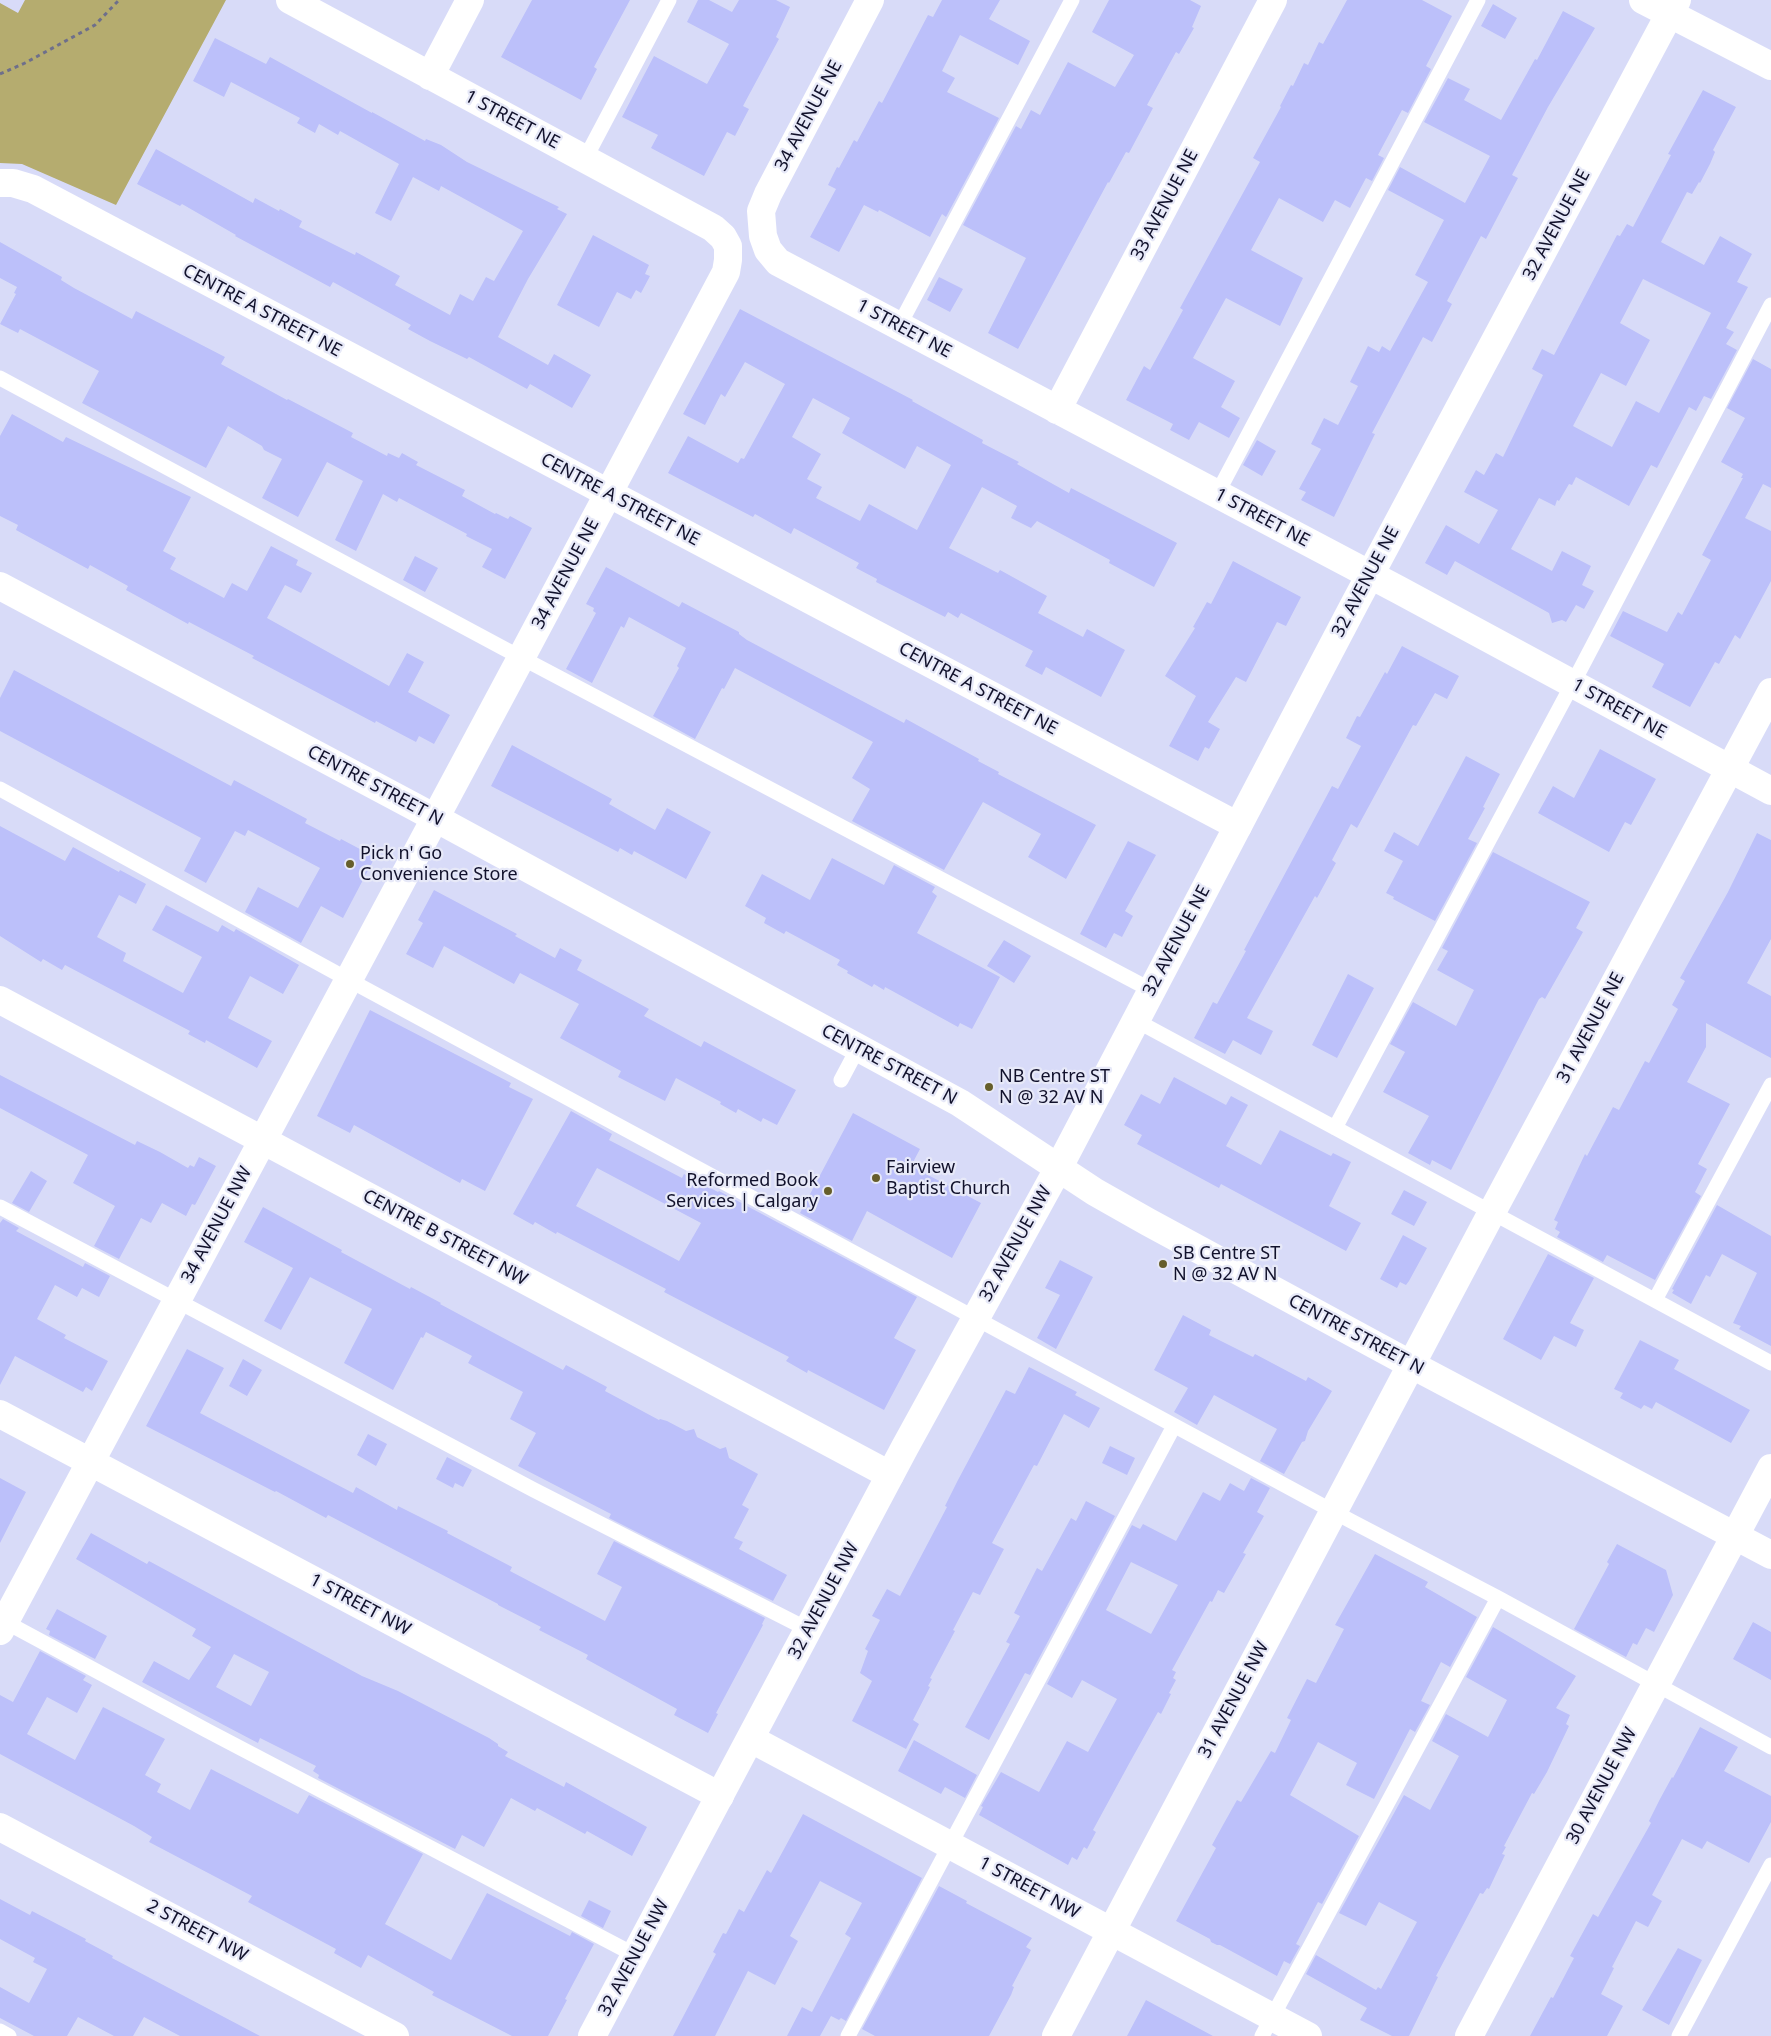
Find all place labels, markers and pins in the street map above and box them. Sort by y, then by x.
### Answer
place label: Pick n' Go Convenience Store [360,843,518,886]
marker: Pick n' Go Convenience Store [344,858,356,870]
place label: NB Centre ST N @ 32 AV N [999,1066,1110,1108]
marker: NB Centre ST N @ 32 AV N [983,1081,995,1093]
place label: Fairview Baptist Church [886,1157,1010,1200]
place label: Reformed Book Services | Calgary [666,1170,818,1212]
marker: Fairview Baptist Church [870,1172,882,1184]
marker: Reformed Book Services | Calgary [822,1185,834,1197]
place label: SB Centre ST N @ 32 AV N [1173,1243,1280,1286]
marker: SB Centre ST N @ 32 AV N [1157,1258,1169,1270]

